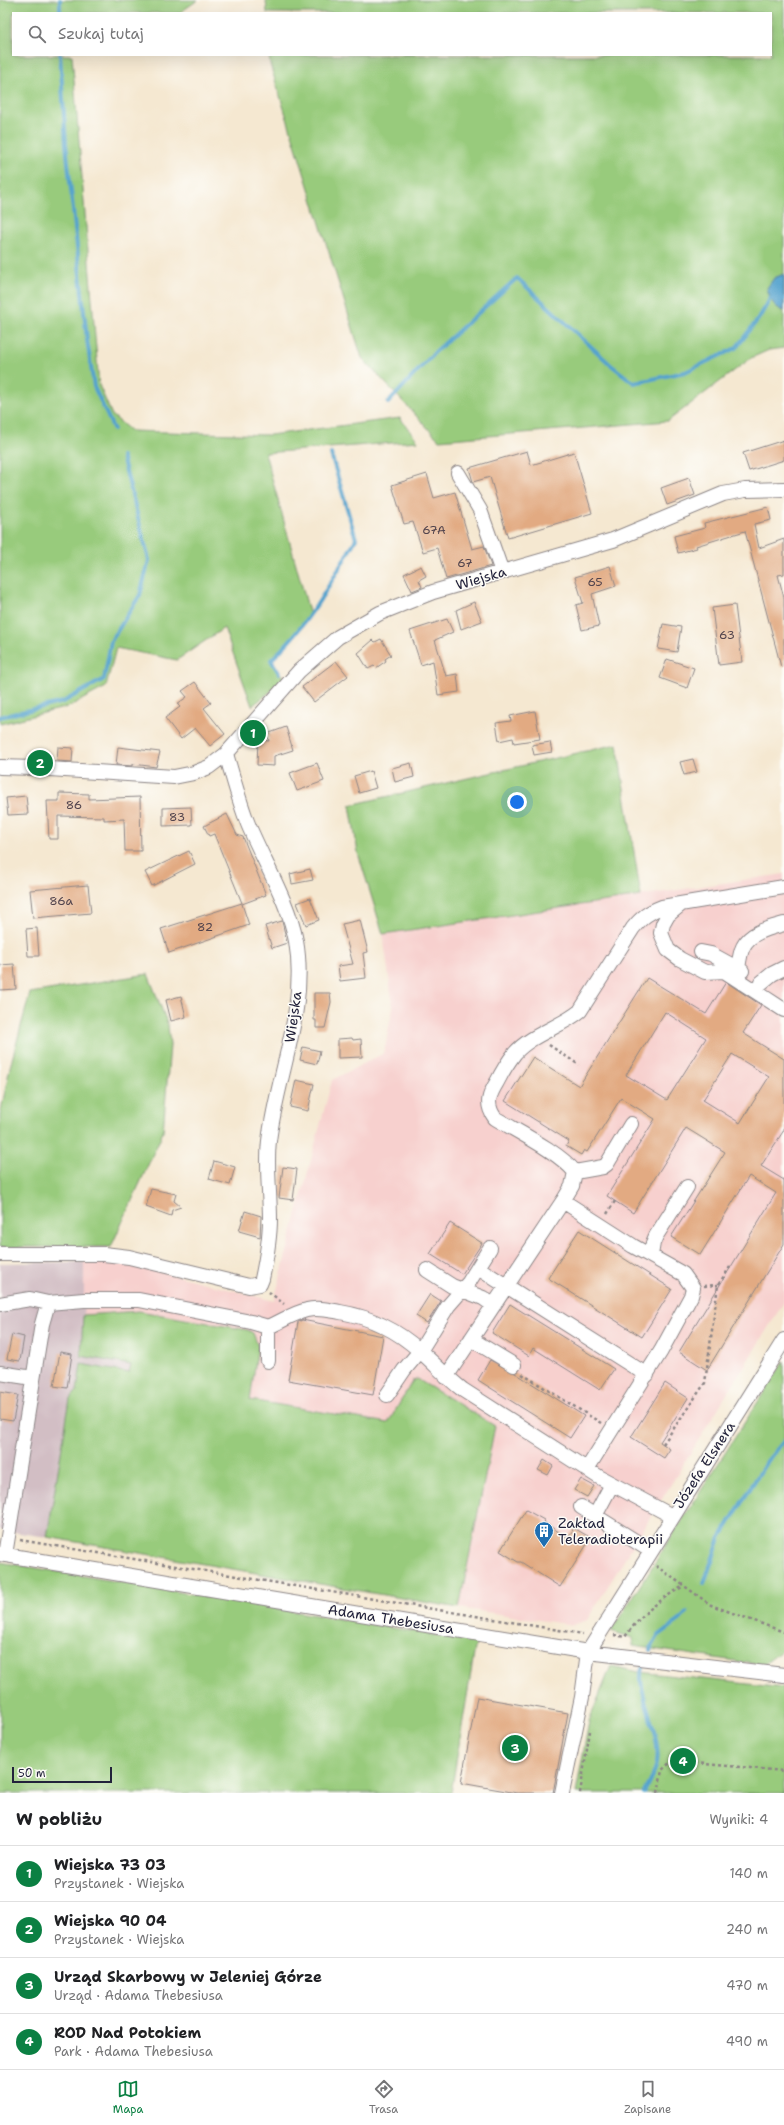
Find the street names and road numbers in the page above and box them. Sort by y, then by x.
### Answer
street label: Wiejska [454,562,509,594]
street label: Wiejska [281,990,306,1044]
street label: Józefa Elsnera [669,1418,739,1512]
street label: Adama Thebesiusa [327,1600,456,1638]

